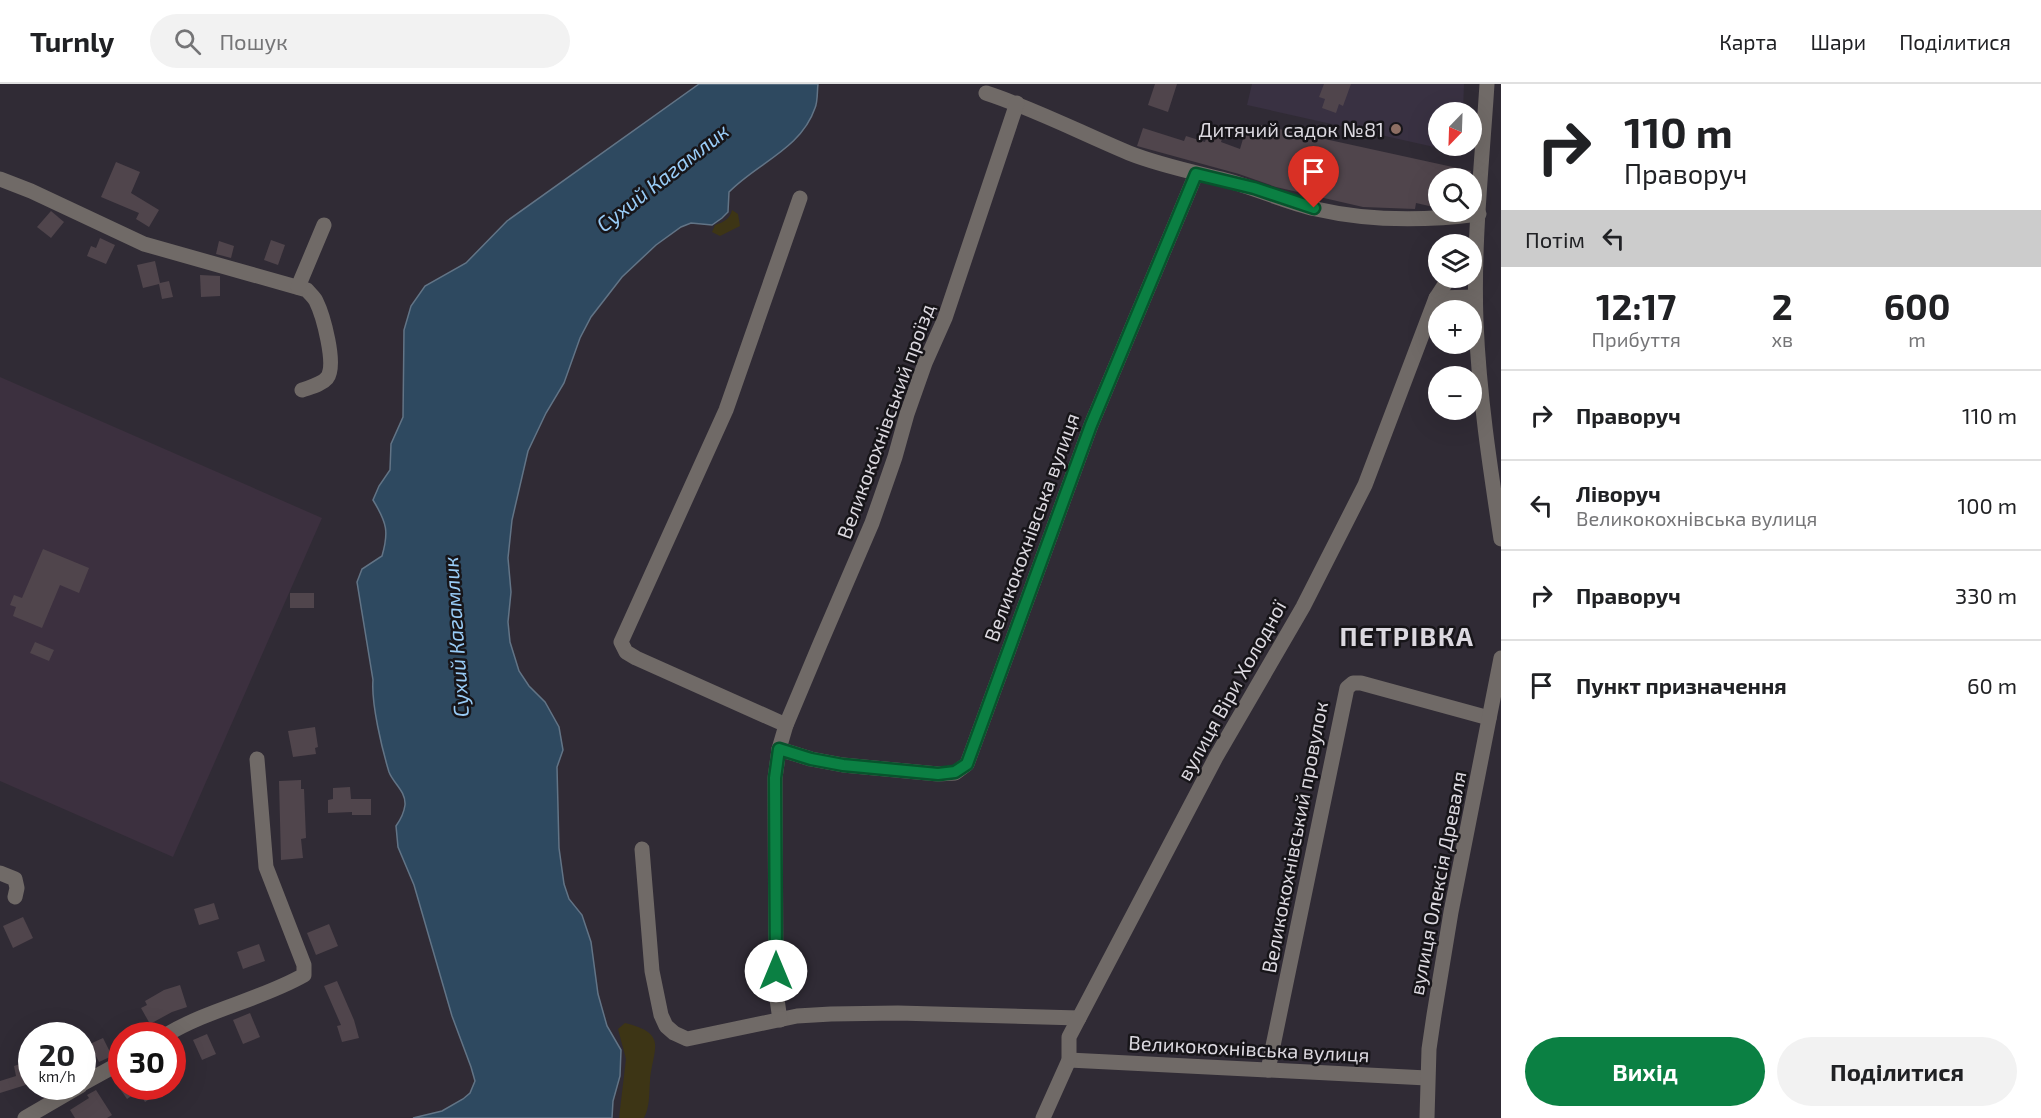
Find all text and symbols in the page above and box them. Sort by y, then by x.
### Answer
search box [150,14,570,68]
text: Turnly [30,24,114,58]
icon: search [171,25,204,58]
text: Пошук [219,28,288,54]
text: Карта [1719,29,1777,54]
text: Шари [1810,29,1866,54]
text: Поділитися [1899,29,2011,54]
north arrow [1428,102,1482,156]
map controls [1428,102,1482,420]
text: 110 m [1624,106,1733,156]
icon: right [1525,108,1603,186]
place label: Дитячий садок №81 [1199,117,1384,141]
water label: Сухий Кагамлик [591,118,733,236]
marker: Дитячий садок №81 [1389,122,1403,136]
pin [1288,146,1339,208]
icon: arrive [1297,155,1330,188]
text: Праворуч [1624,157,1747,189]
button: search [1428,168,1482,222]
icon: left [1597,222,1630,255]
text: Потім [1525,226,1585,252]
button: layers [1428,234,1482,288]
text: 12:17 [1596,284,1676,327]
text: 2 [1772,284,1793,327]
text: 600 [1884,284,1950,327]
street label: Великокохнівський проїзд [831,300,939,542]
button: + [1428,300,1482,354]
text: Прибуття [1592,327,1681,351]
text: хв [1771,327,1793,351]
text: m [1908,327,1926,351]
button: − [1428,366,1482,420]
icon: right [1525,399,1558,432]
text: Праворуч [1576,402,1681,428]
text: 110 m [1962,402,2017,428]
street label: Великокохнівська вулиця [978,409,1085,645]
text: Ліворуч [1576,480,1661,506]
icon: left [1525,489,1558,522]
text: 100 m [1958,492,2017,518]
text: Великокохнівська вулиця [1576,506,1817,530]
water label: Сухий Кагамлик [437,556,473,718]
icon: right [1525,579,1558,612]
text: Праворуч [1576,582,1681,608]
text: 330 m [1955,582,2017,608]
street label: вулиця Віри Холодної [1172,595,1292,785]
district label: ПЕТРІВКА [1340,620,1474,651]
icon: arrive [1525,669,1558,702]
text: Пункт призначення [1576,672,1787,698]
text: 60 m [1967,672,2017,698]
street label: Великокохнівський провулок [1256,699,1333,975]
street label: вулиця Олексія Древаля [1403,769,1471,997]
position arrow [744,939,808,1003]
speed limit sign: 30 [108,1022,186,1100]
street label: Великокохнівська вулиця [1128,1030,1370,1067]
text: 20 [39,1036,75,1072]
button: Вихід [1525,1037,1765,1106]
button: Поділитися [1777,1037,2017,1106]
text: km/h [38,1067,76,1085]

